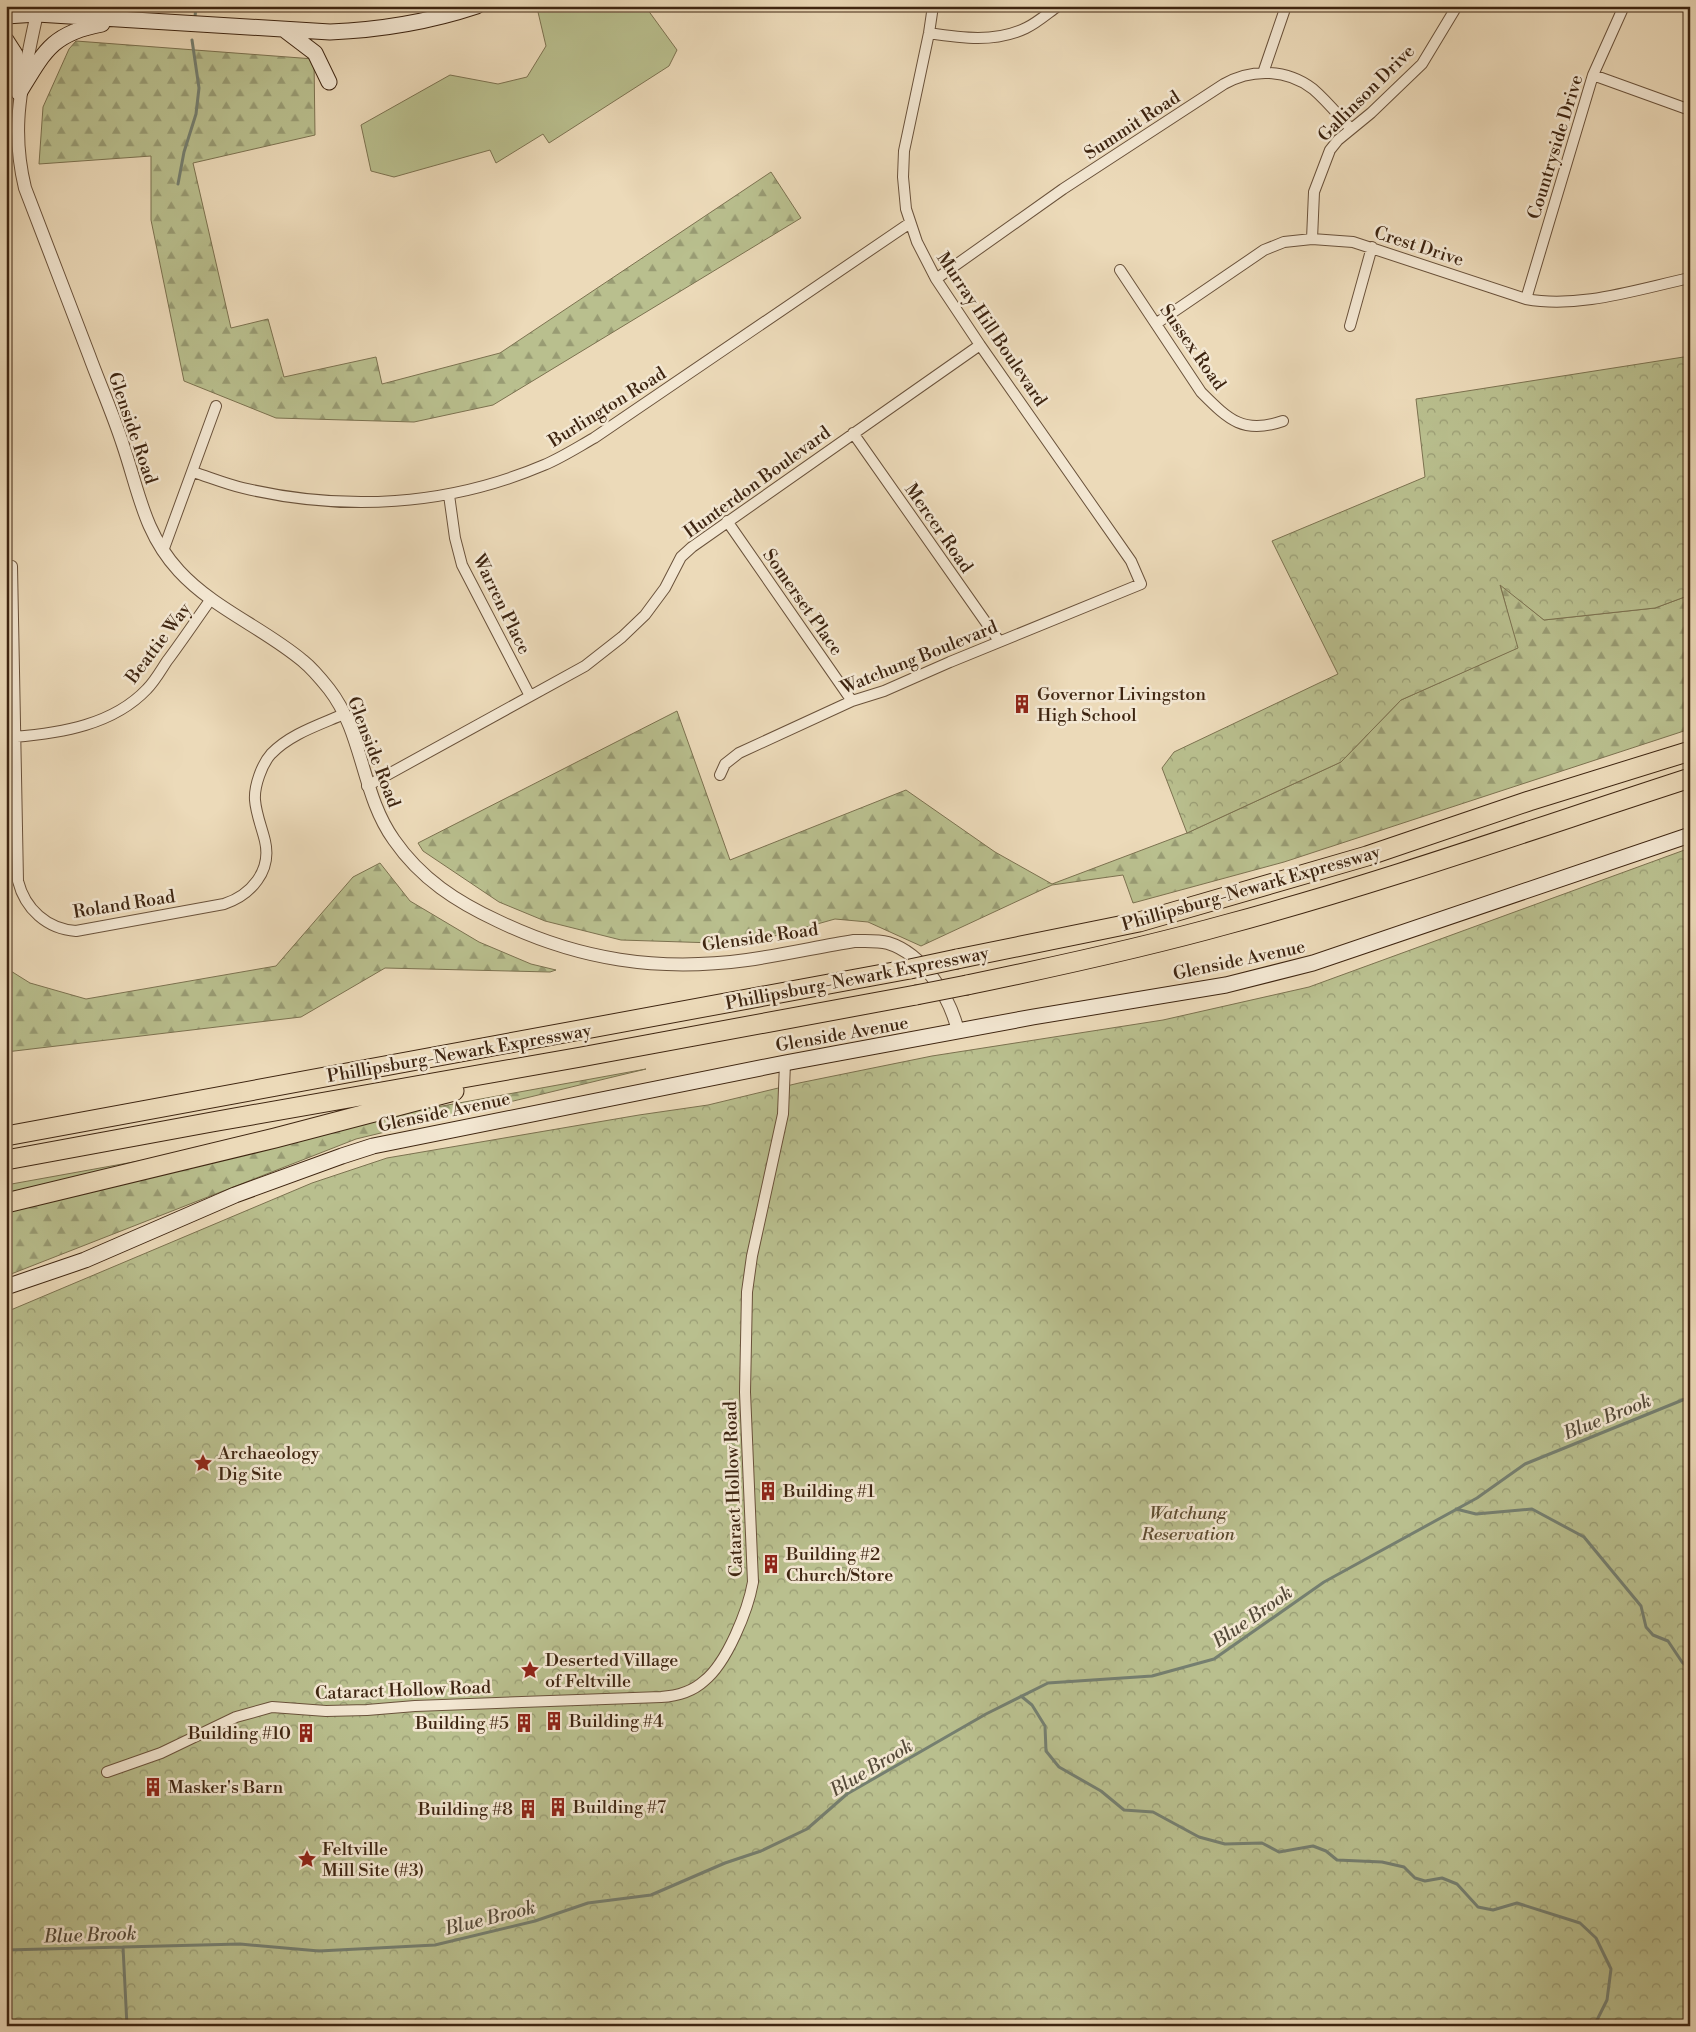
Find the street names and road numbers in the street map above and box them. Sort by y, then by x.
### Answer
street label: Gallinson Drive [1313,40,1420,147]
street label: Countryside Drive [1523,72,1588,222]
street label: Summit Road [1080,85,1185,165]
street label: Crest Drive [1371,221,1467,272]
street label: Murray Hill Boulevard [931,248,1052,412]
street label: Sussex Road [1155,300,1231,395]
street label: Burlington Road [543,362,671,453]
street label: Glenside Road [103,369,163,488]
street label: Hunterdon Boulevard [679,421,836,544]
street label: Mercer Road [899,479,978,578]
street label: Somerset Place [757,544,848,660]
street label: Warren Place [467,550,536,658]
street label: Beattie Way [120,598,196,689]
street label: Watchung Boulevard [836,615,1002,700]
street label: Glenside Road [342,693,406,812]
street label: Phillipsburg-Newark Expressway [1119,840,1383,936]
street label: Roland Road [71,885,178,924]
street label: Glenside Road [701,918,820,957]
street label: Glenside Avenue [1171,935,1307,986]
street label: Phillipsburg-Newark Expressway [723,942,991,1015]
street label: Glenside Avenue [774,1011,910,1058]
street label: Phillipsburg-Newark Expressway [325,1019,593,1088]
street label: Glenside Avenue [376,1087,512,1138]
street label: Cataract Hollow Road [719,1400,748,1577]
street label: Cataract Hollow Road [315,1676,492,1705]

